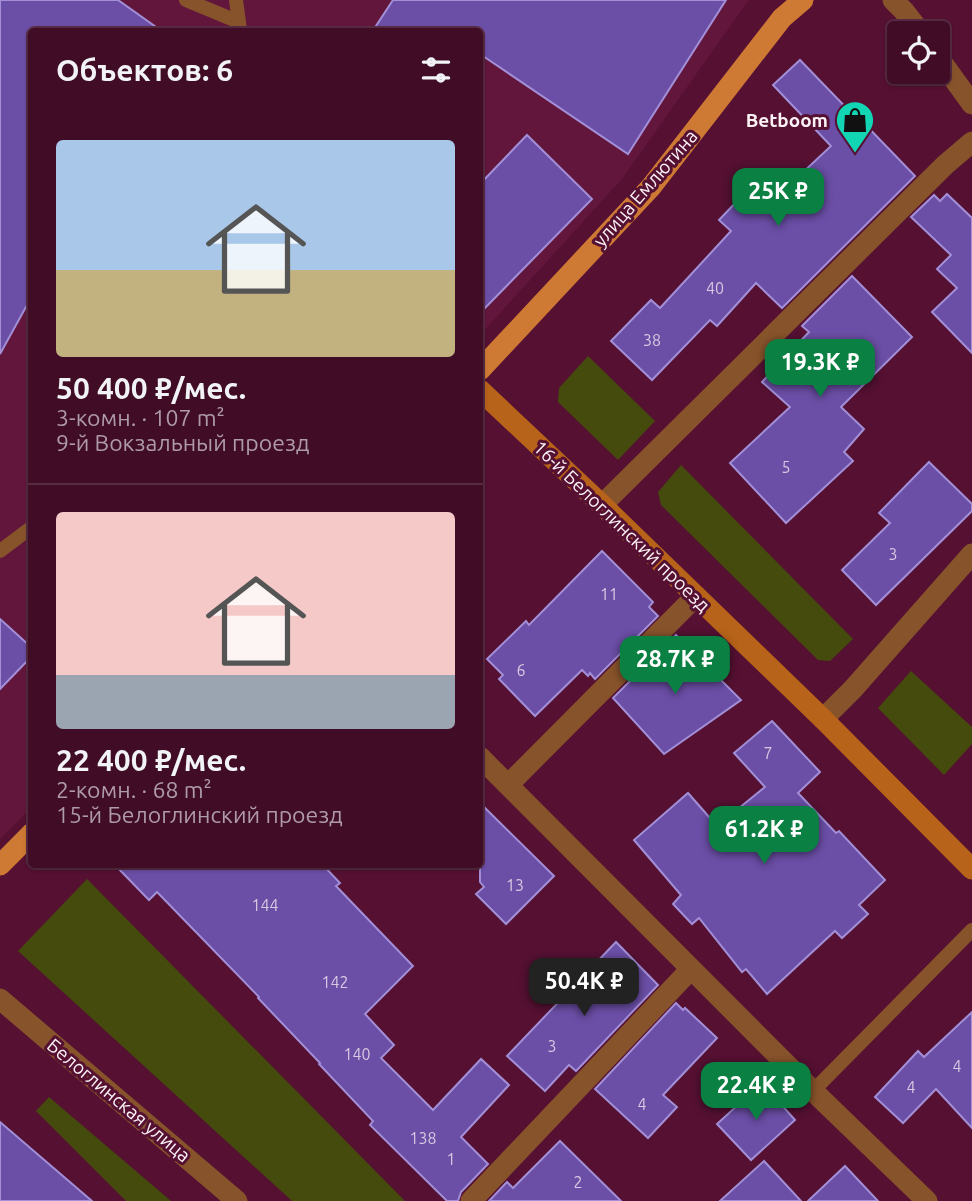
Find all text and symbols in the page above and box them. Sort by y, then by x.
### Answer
map controls [887,21,950,84]
button: locate [887,21,950,84]
icon: filters [417,51,455,89]
text: Объектов: 6 [56,53,233,87]
shop icon: Betboom [834,99,876,154]
place label: Betboom [746,109,828,131]
street label: улица Емлютина [588,125,702,251]
pin: 25K ₽ [729,168,827,228]
text: 25K ₽ [748,178,808,203]
icon: home [193,186,319,312]
house number: 40 [706,279,724,297]
house number: 38 [643,331,661,349]
pin: 19.3K ₽ [755,340,885,399]
text: 19.3K ₽ [781,349,859,374]
text: 50 400 ₽/мес. [56,371,246,405]
text: 3-комн. · 107 m² [56,405,225,430]
text: 9-й Вокзальный проезд [56,430,309,455]
street label: 16-й Белоглинский проезд [529,436,715,616]
house number: 5 [781,458,791,476]
house number: 3 [888,545,898,563]
icon: home [193,558,319,684]
house number: 11 [600,585,618,603]
pin: 28.7K ₽ [610,636,740,696]
text: 28.7K ₽ [636,646,714,671]
house number: 6 [516,661,526,679]
text: 22 400 ₽/мес. [56,743,246,777]
house number: 7 [763,744,773,762]
text: 2-комн. · 68 m² [56,777,212,802]
text: 15-й Белоглинский проезд [56,802,343,827]
pin: 61.2K ₽ [699,806,829,866]
text: 61.2K ₽ [725,816,803,841]
house number: 13 [506,876,524,894]
house number: 144 [251,896,279,914]
pin: 50.4K ₽ [519,958,649,1018]
text: 50.4K ₽ [545,968,623,993]
house number: 142 [321,973,349,991]
street label: Белоглинская улица [43,1034,195,1166]
house number: 3 [547,1037,557,1055]
house number: 140 [343,1045,371,1063]
house number: 4 [952,1057,962,1075]
pin: 22.4K ₽ [691,1062,821,1122]
text: 22.4K ₽ [717,1072,795,1097]
house number: 4 [906,1078,916,1096]
house number: 4 [637,1095,647,1113]
house number: 138 [409,1129,437,1147]
house number: 1 [446,1150,456,1168]
house number: 2 [573,1173,583,1191]

